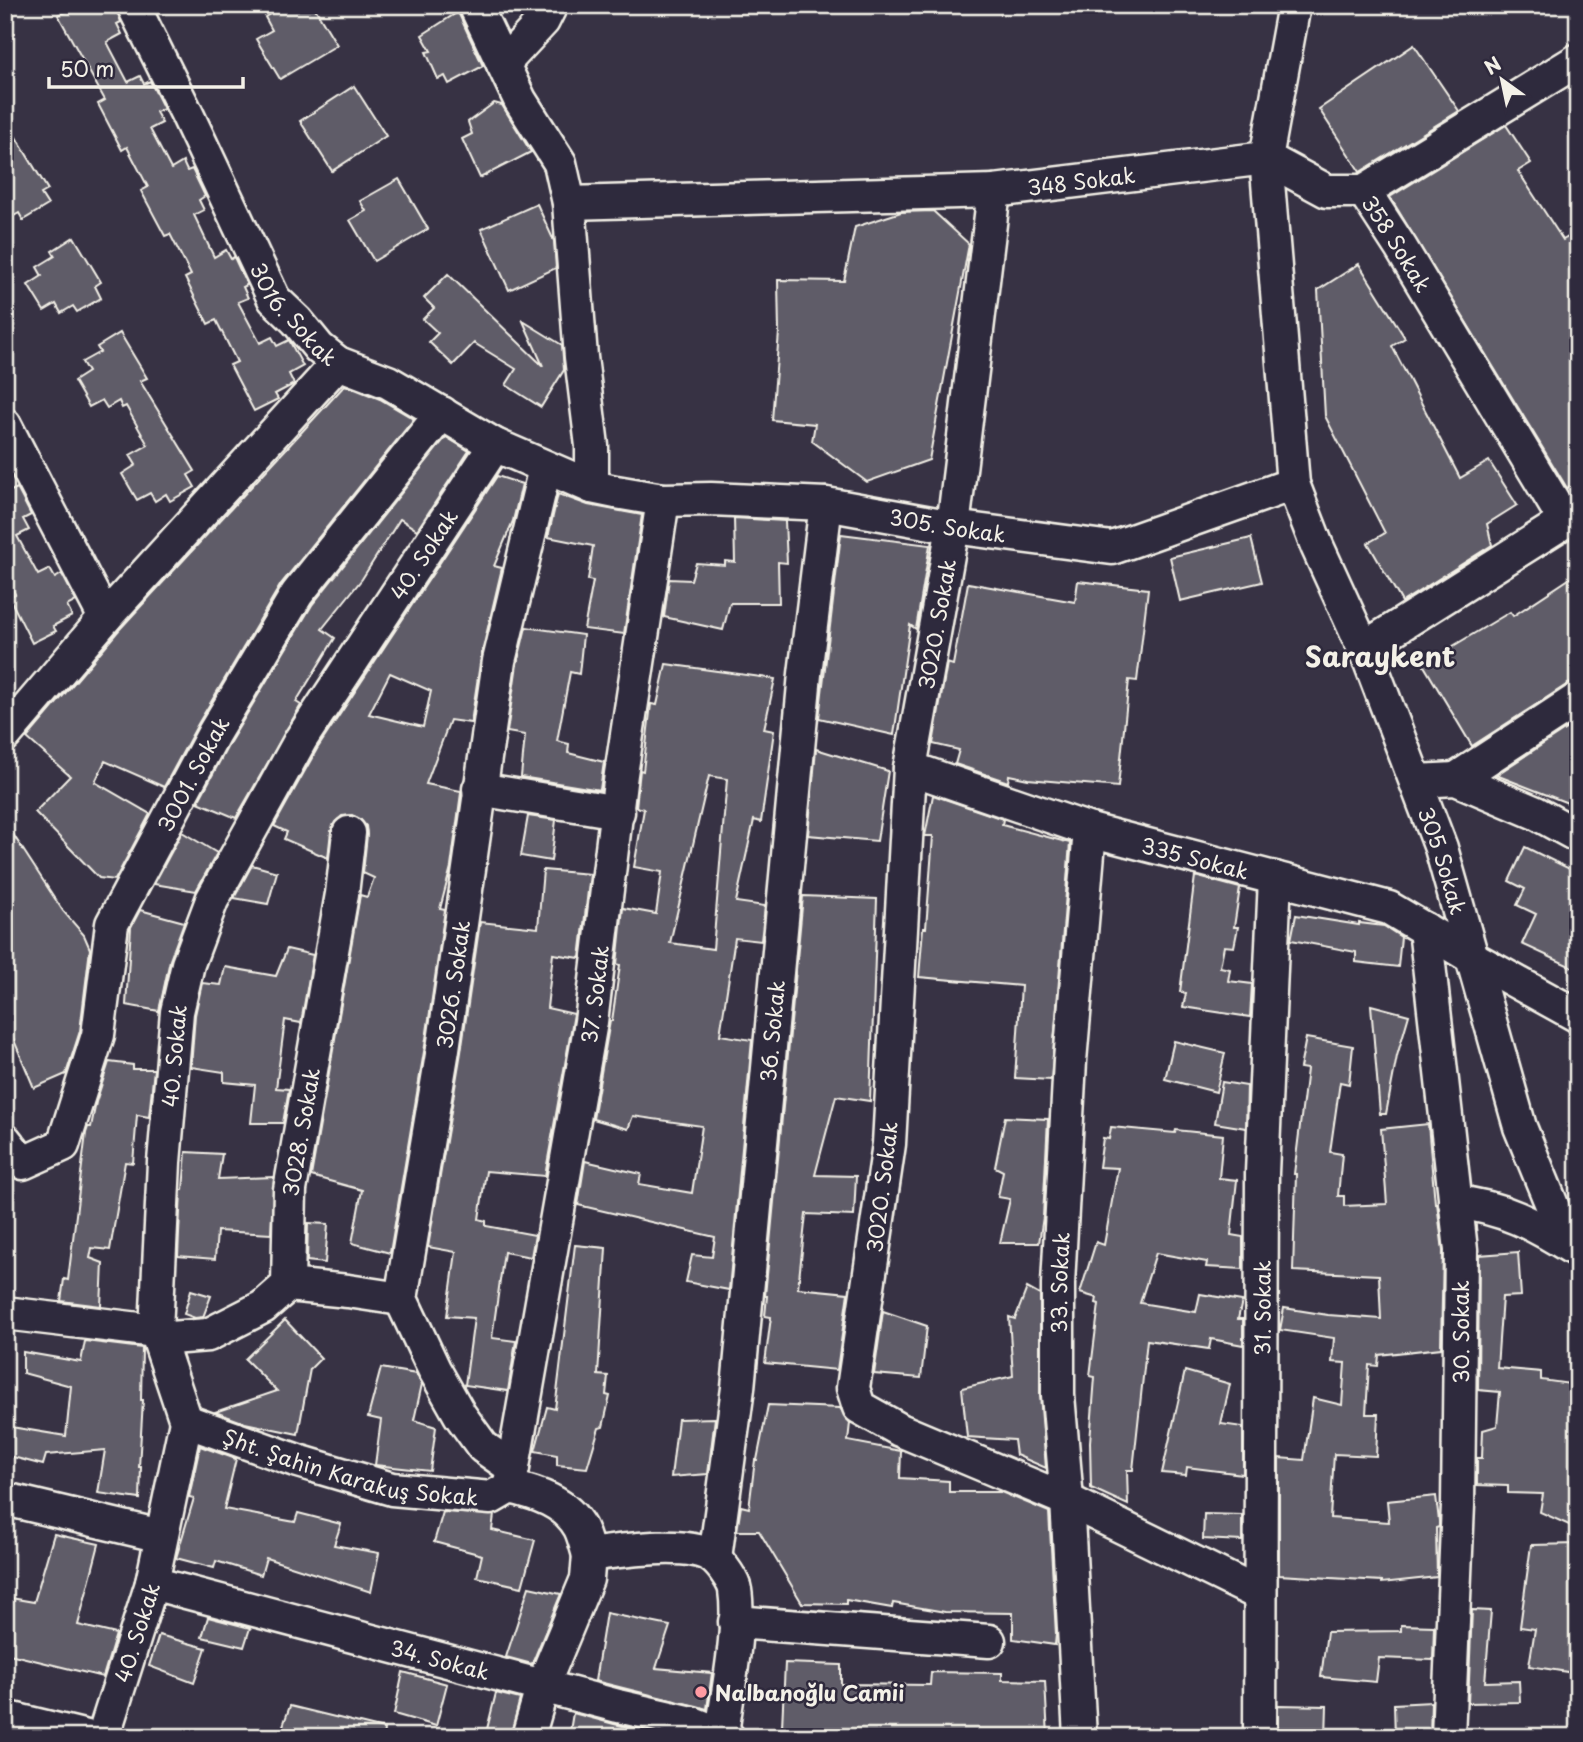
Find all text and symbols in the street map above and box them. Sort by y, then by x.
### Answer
scale bar [49,46,243,90]
north arrow [1468,46,1538,116]
text: N [1478,49,1506,81]
text: 50 m [60,52,114,84]
street label: 348 Sokak [1026,158,1137,203]
street label: 358 Sokak [1355,189,1440,298]
street label: 3016. Sokak [243,257,345,373]
street label: 305. Sokak [887,500,1008,550]
street label: 40. Sokak [381,502,465,606]
street label: 3020. Sokak [909,556,963,692]
district label: Saraykent [1305,634,1455,677]
street label: 3001. Sokak [148,710,237,837]
street label: 305 Sokak [1411,802,1475,918]
street label: 335 Sokak [1138,828,1252,887]
street label: 3026. Sokak [427,918,477,1051]
street label: 37. Sokak [572,943,616,1046]
street label: 36. Sokak [751,979,792,1083]
street label: 40. Sokak [153,1001,194,1108]
street label: 3028. Sokak [273,1065,327,1199]
street label: 3020. Sokak [857,1120,905,1254]
street label: 33. Sokak [1042,1231,1077,1334]
street label: 31. Sokak [1245,1260,1278,1356]
street label: 30. Sokak [1444,1280,1476,1384]
street label: Şht. Şahin Karakuş Sokak [219,1419,480,1513]
street label: 40. Sokak [105,1578,167,1686]
street label: 34. Sokak [387,1631,493,1687]
place label: Nalbanoğlu Camii [715,1676,905,1708]
marker: Nalbanoğlu Camii [693,1684,709,1700]

